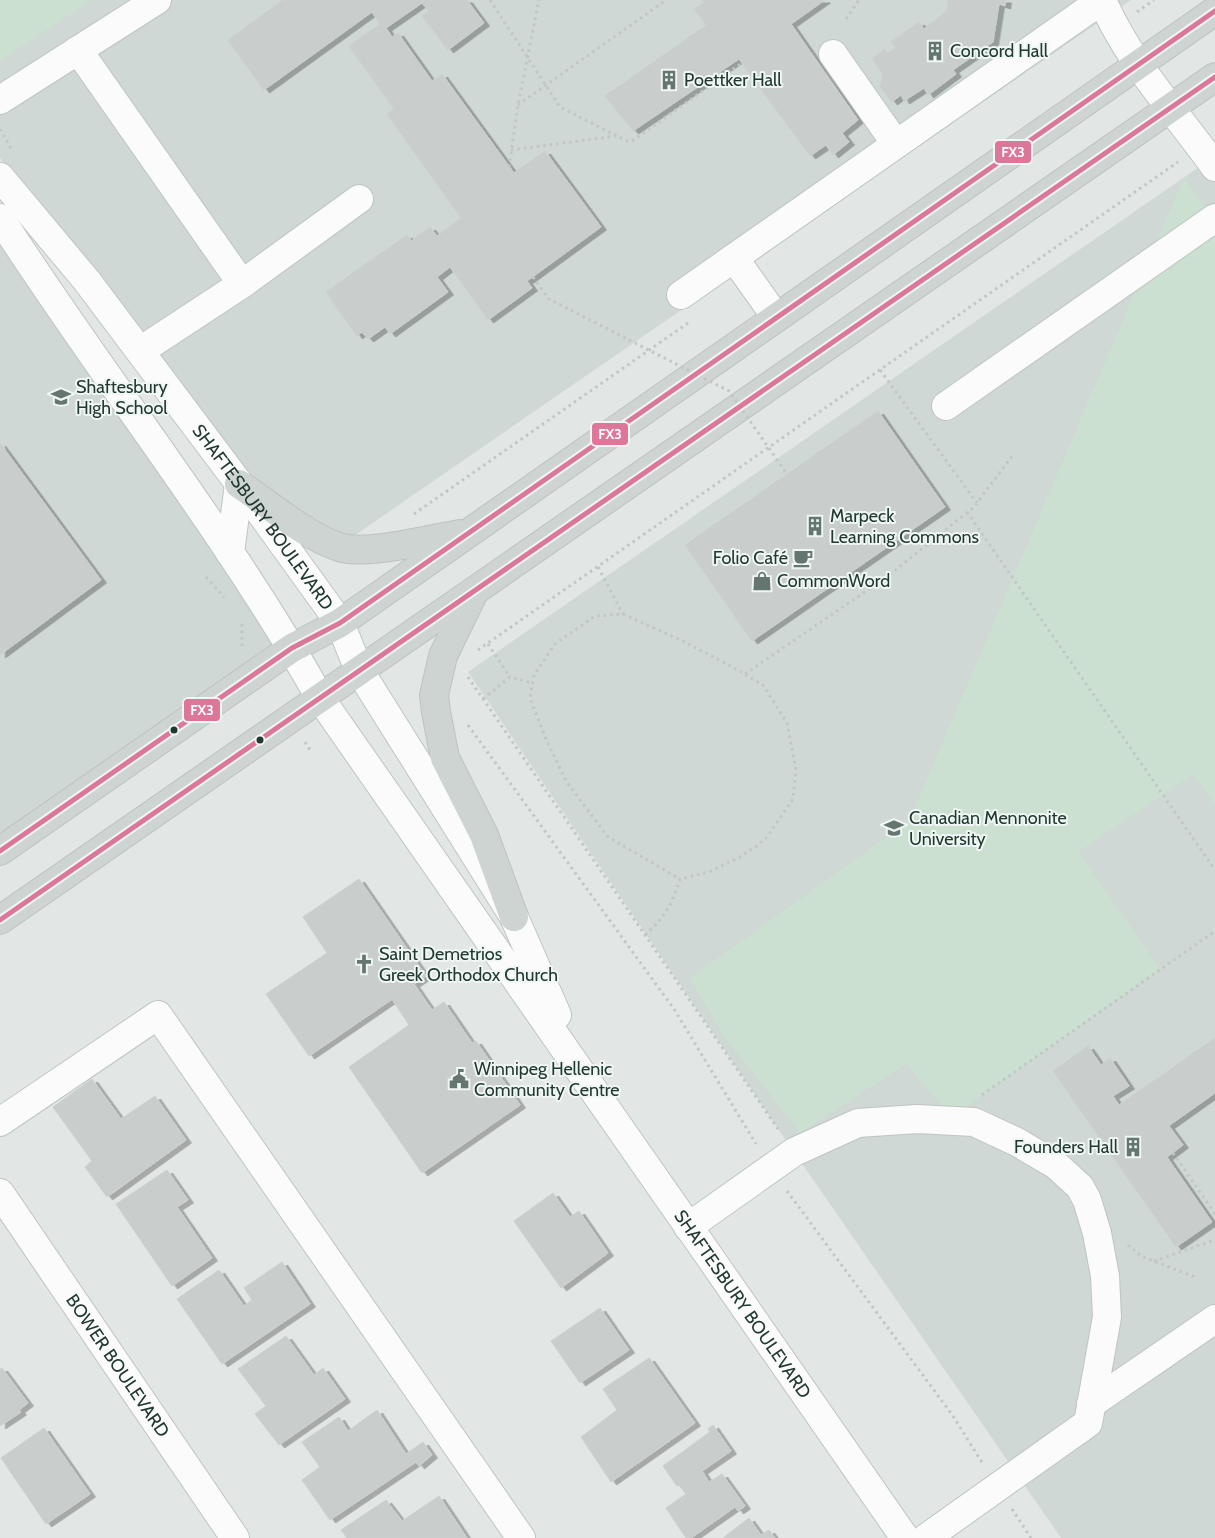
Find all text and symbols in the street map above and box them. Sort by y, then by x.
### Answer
building icon: Concord Hall [924,40,946,62]
place label: Concord Hall [950,40,1049,62]
building icon: Poettker Hall [658,69,680,91]
place label: Poettker Hall [684,69,782,91]
line badge: FX3 [994,140,1032,164]
text: FX3 [1001,143,1025,161]
place label: Shaftesbury High School [76,376,168,419]
school or university icon: Shaftesbury High School [50,386,72,408]
street label: SHAFTESBURY BOULEVARD [188,420,338,614]
line badge: FX3 [591,422,629,446]
text: FX3 [598,425,622,443]
place label: Marpeck Learning Commons [830,505,979,548]
building icon: Marpeck Learning Commons [804,515,826,537]
place label: Folio Café [713,547,788,569]
cafe icon: Folio Café [792,547,814,569]
shop icon: CommonWord [751,570,773,592]
place label: CommonWord [777,570,890,592]
line badge: FX3 [183,698,221,722]
text: FX3 [190,701,214,719]
unlabelled marker [169,725,179,735]
unlabelled marker [255,735,265,745]
place label: Canadian Mennonite University [909,807,1067,850]
school or university icon: Canadian Mennonite University [883,817,905,839]
place label: Saint Demetrios Greek Orthodox Church [379,943,558,986]
church icon: Saint Demetrios Greek Orthodox Church [353,953,375,975]
place label: Winnipeg Hellenic Community Centre [474,1058,620,1101]
public building icon: Winnipeg Hellenic Community Centre [448,1068,470,1090]
place label: Founders Hall [1014,1136,1119,1158]
building icon: Founders Hall [1122,1136,1144,1158]
street label: SHAFTESBURY BOULEVARD [669,1206,816,1403]
street label: BOWER BOULEVARD [61,1290,174,1441]

